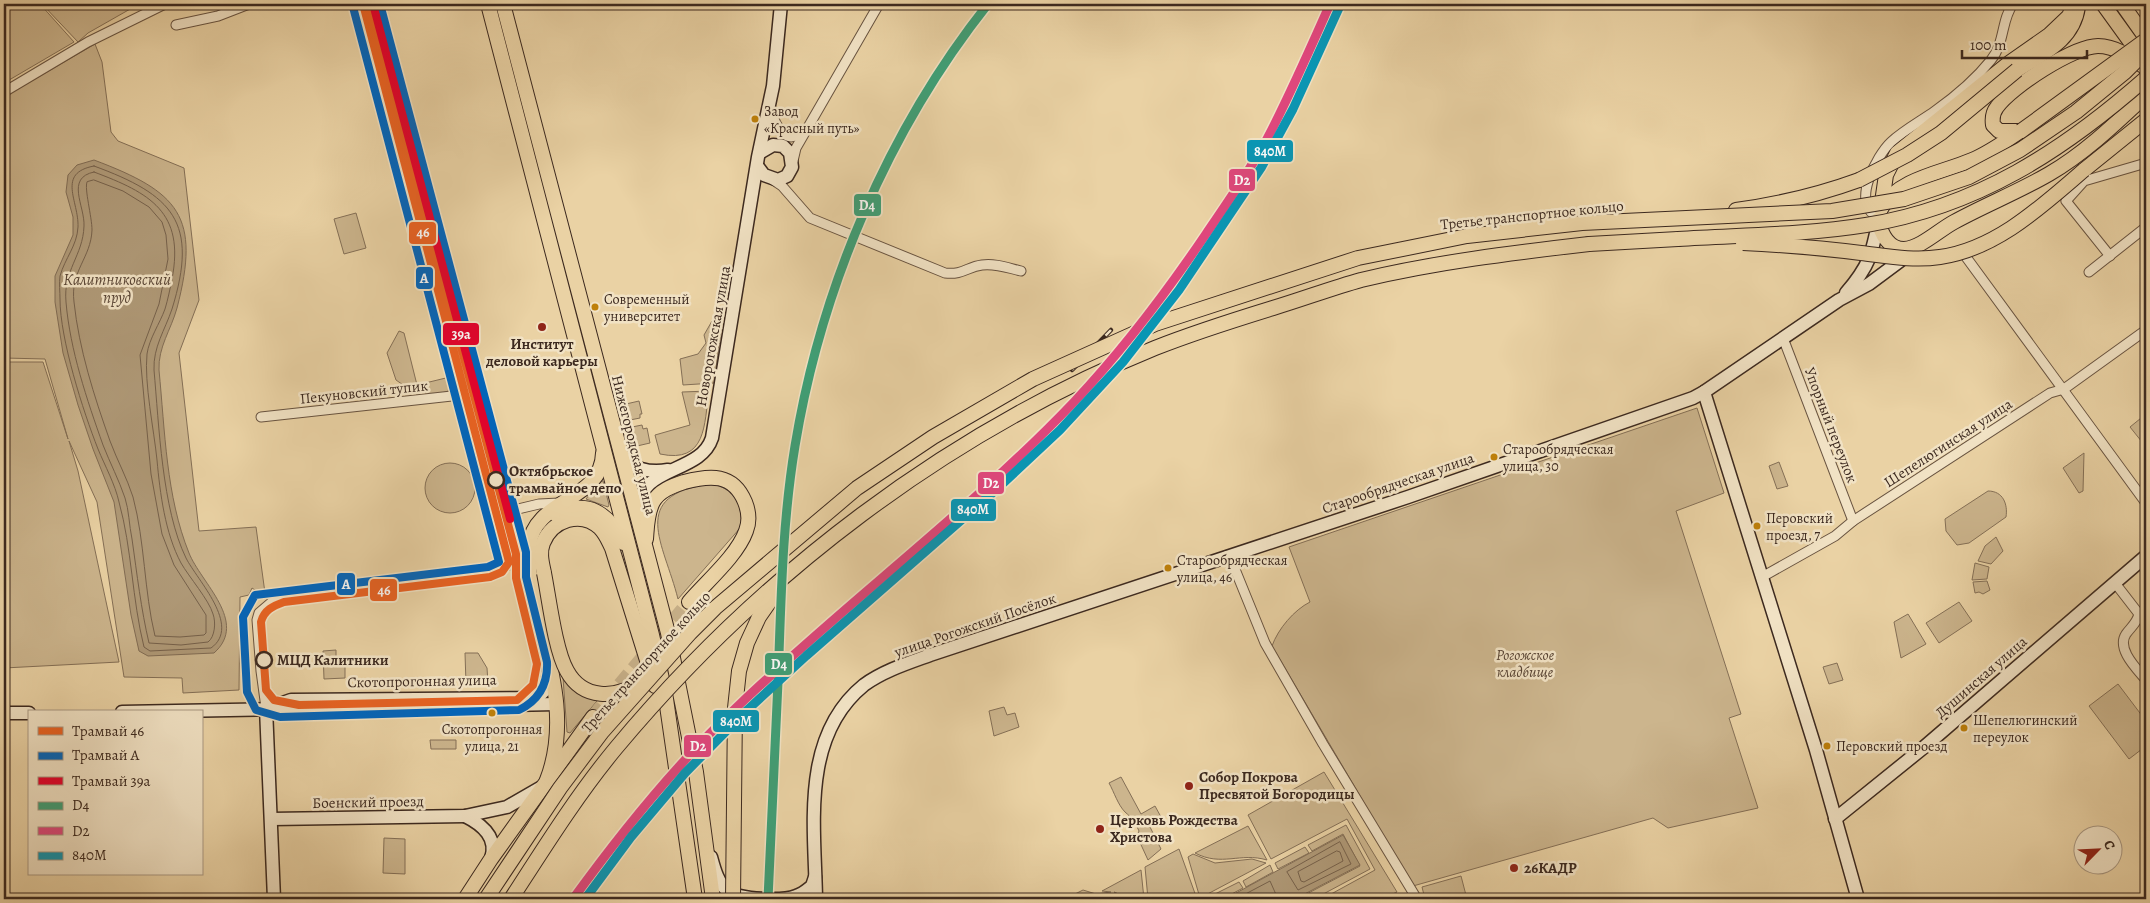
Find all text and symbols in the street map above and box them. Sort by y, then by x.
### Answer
scale bar [1962,28,2088,60]
text: 100 m [1970,35,2007,55]
place label: Завод «Красный путь» [764,102,860,138]
marker: Завод «Красный путь» [750,114,760,124]
line badge: 840М [1246,139,1294,163]
text: 840М [1254,142,1286,161]
line badge: D2 [1228,168,1256,192]
text: D2 [1234,171,1250,190]
line badge: D4 [853,193,882,217]
street label: Третье транспортное кольцо [1439,195,1625,235]
text: D4 [859,196,876,215]
line badge: 46 [408,221,437,245]
text: 46 [416,223,430,242]
street label: Новорогожская улица [691,264,735,408]
line badge: А [415,266,434,290]
water label: Калитниковский пруд [63,269,171,309]
text: А [419,269,429,288]
place label: Современный университет [603,290,690,326]
marker: Современный университет [590,302,600,312]
marker: Институт деловой карьеры [536,321,548,333]
line badge: 39а [442,322,480,346]
text: 39а [451,325,471,344]
place label: Институт деловой карьеры [485,334,598,371]
street label: Упорный переулок [1800,364,1862,486]
street label: Нижегородская улица [607,373,661,517]
street label: Пекуновский тупик [299,375,429,409]
street label: Шепелюгинская улица [1880,394,2016,492]
place label: Старообрядческая улица, 30 [1502,440,1614,476]
street label: Старообрядческая улица [1319,448,1477,518]
marker: Старообрядческая улица, 30 [1489,452,1499,462]
place label: Октябрьское трамвайное депо [509,461,622,498]
marker: Октябрьское трамвайное депо [487,471,505,489]
line badge: D2 [977,471,1005,495]
text: D2 [983,474,999,493]
line badge: 840М [950,498,997,522]
text: 840М [957,500,989,519]
place label: Перовский проезд, 7 [1766,509,1833,545]
marker: Перовский проезд, 7 [1752,521,1762,531]
place label: Старообрядческая улица, 46 [1176,551,1288,587]
marker: Старообрядческая улица, 46 [1163,563,1173,573]
line badge: А [336,572,356,596]
text: А [341,575,351,594]
line badge: 46 [369,578,398,602]
text: 46 [377,581,391,600]
street label: Третье транспортное кольцо [577,587,715,737]
street label: улица Рогожский Посёлок [891,588,1059,662]
street label: Душинская улица [1931,631,2031,722]
park label: Рогожское кладбище [1496,645,1555,682]
place label: МЦД Калитники [277,650,389,670]
marker: МЦД Калитники [255,651,273,669]
line badge: D4 [764,652,793,676]
text: D4 [771,655,788,674]
street label: Скотопрогонная улица [347,670,497,692]
marker: Скотопрогонная улица, 21 [487,708,497,718]
line badge: 840М [712,709,760,733]
legend [28,710,202,876]
place label: Шепелюгинский переулок [1973,711,2078,747]
text: 840М [720,712,752,731]
place label: Скотопрогонная улица, 21 [442,720,543,756]
text: Трамвай 46 [72,721,144,741]
marker: Шепелюгинский переулок [1959,723,1969,733]
line badge: D2 [683,734,712,758]
text: D2 [690,737,706,756]
place label: Перовский проезд [1836,737,1947,756]
marker: Перовский проезд [1822,741,1832,751]
text: Трамвай А [72,745,139,765]
place label: Собор Покрова Пресвятой Богородицы [1199,767,1355,804]
text: Трамвай 39а [72,771,150,791]
marker: Собор Покрова Пресвятой Богородицы [1183,780,1195,792]
street label: Боенский проезд [312,791,424,813]
text: D4 [72,795,90,815]
place label: Церковь Рождества Христова [1110,810,1239,847]
text: D2 [72,821,90,841]
marker: Церковь Рождества Христова [1094,823,1106,835]
north arrow [2072,826,2122,876]
text: С [2099,837,2120,853]
text: 840М [72,845,107,865]
place label: 26КАДР [1524,858,1577,878]
marker: 26КАДР [1508,862,1520,874]

